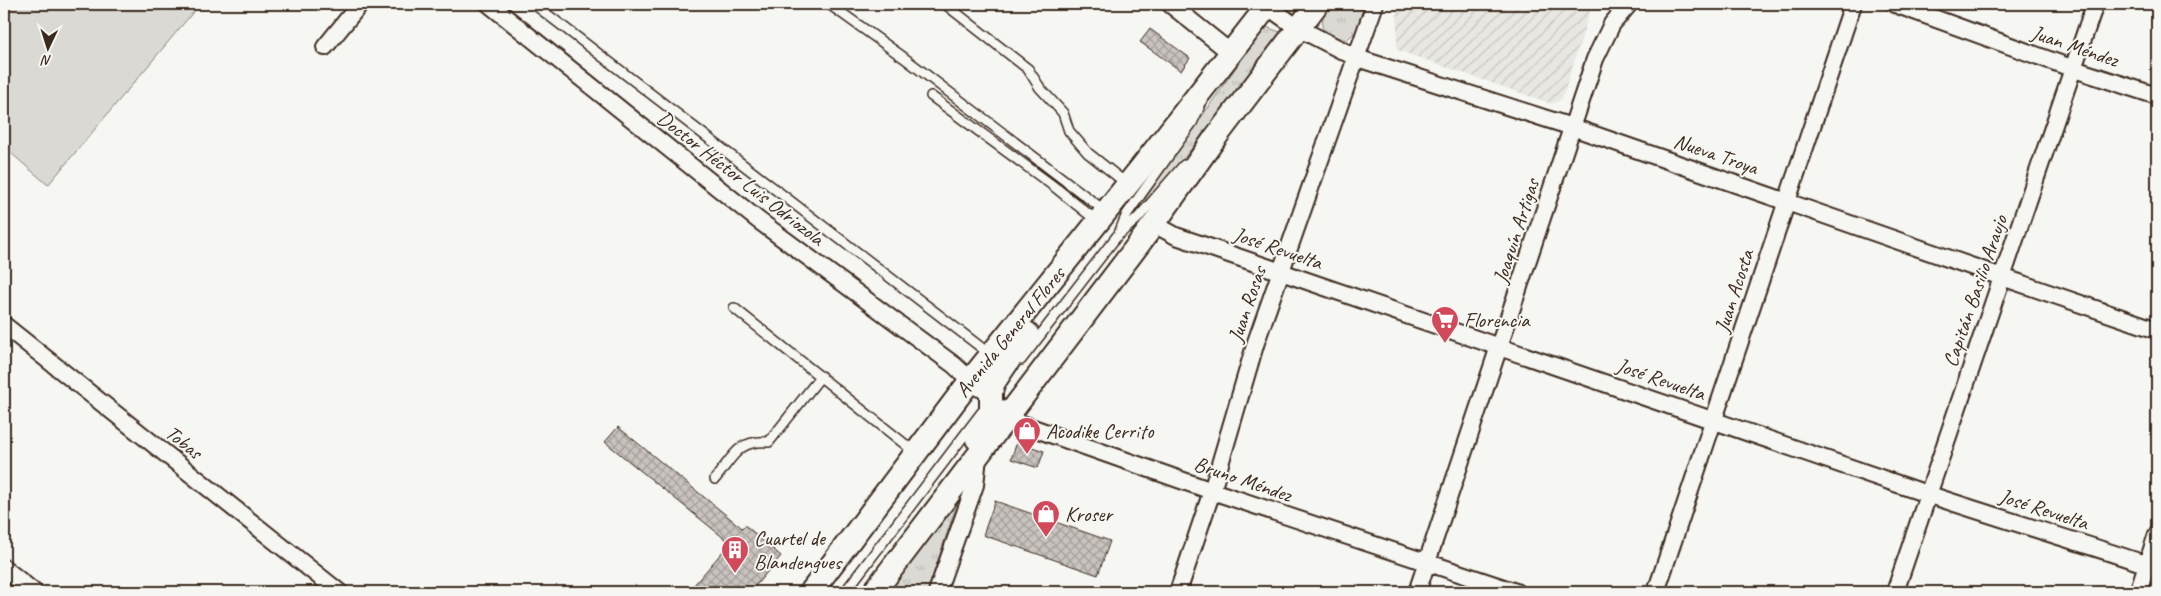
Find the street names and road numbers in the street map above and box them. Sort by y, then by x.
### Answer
street label: Juan Méndez [2027,19,2123,73]
street label: Doctor Héctor Luis Odriozola [652,105,831,252]
street label: Nueva Troya [1671,128,1763,181]
street label: Joaquín Artigas [1487,174,1546,287]
street label: Capitán Basilio Araujo [1937,210,2014,370]
street label: José Revuelta [1229,220,1327,276]
street label: Juan Acosta [1708,245,1760,337]
street label: Avenida General Flores [950,260,1072,402]
street label: Juan Rosas [1222,261,1273,346]
street label: José Revuelta [1612,351,1710,407]
street label: Tobas [160,419,209,466]
street label: Bruno Méndez [1191,450,1296,508]
street label: José Revuelta [1995,482,2093,536]

